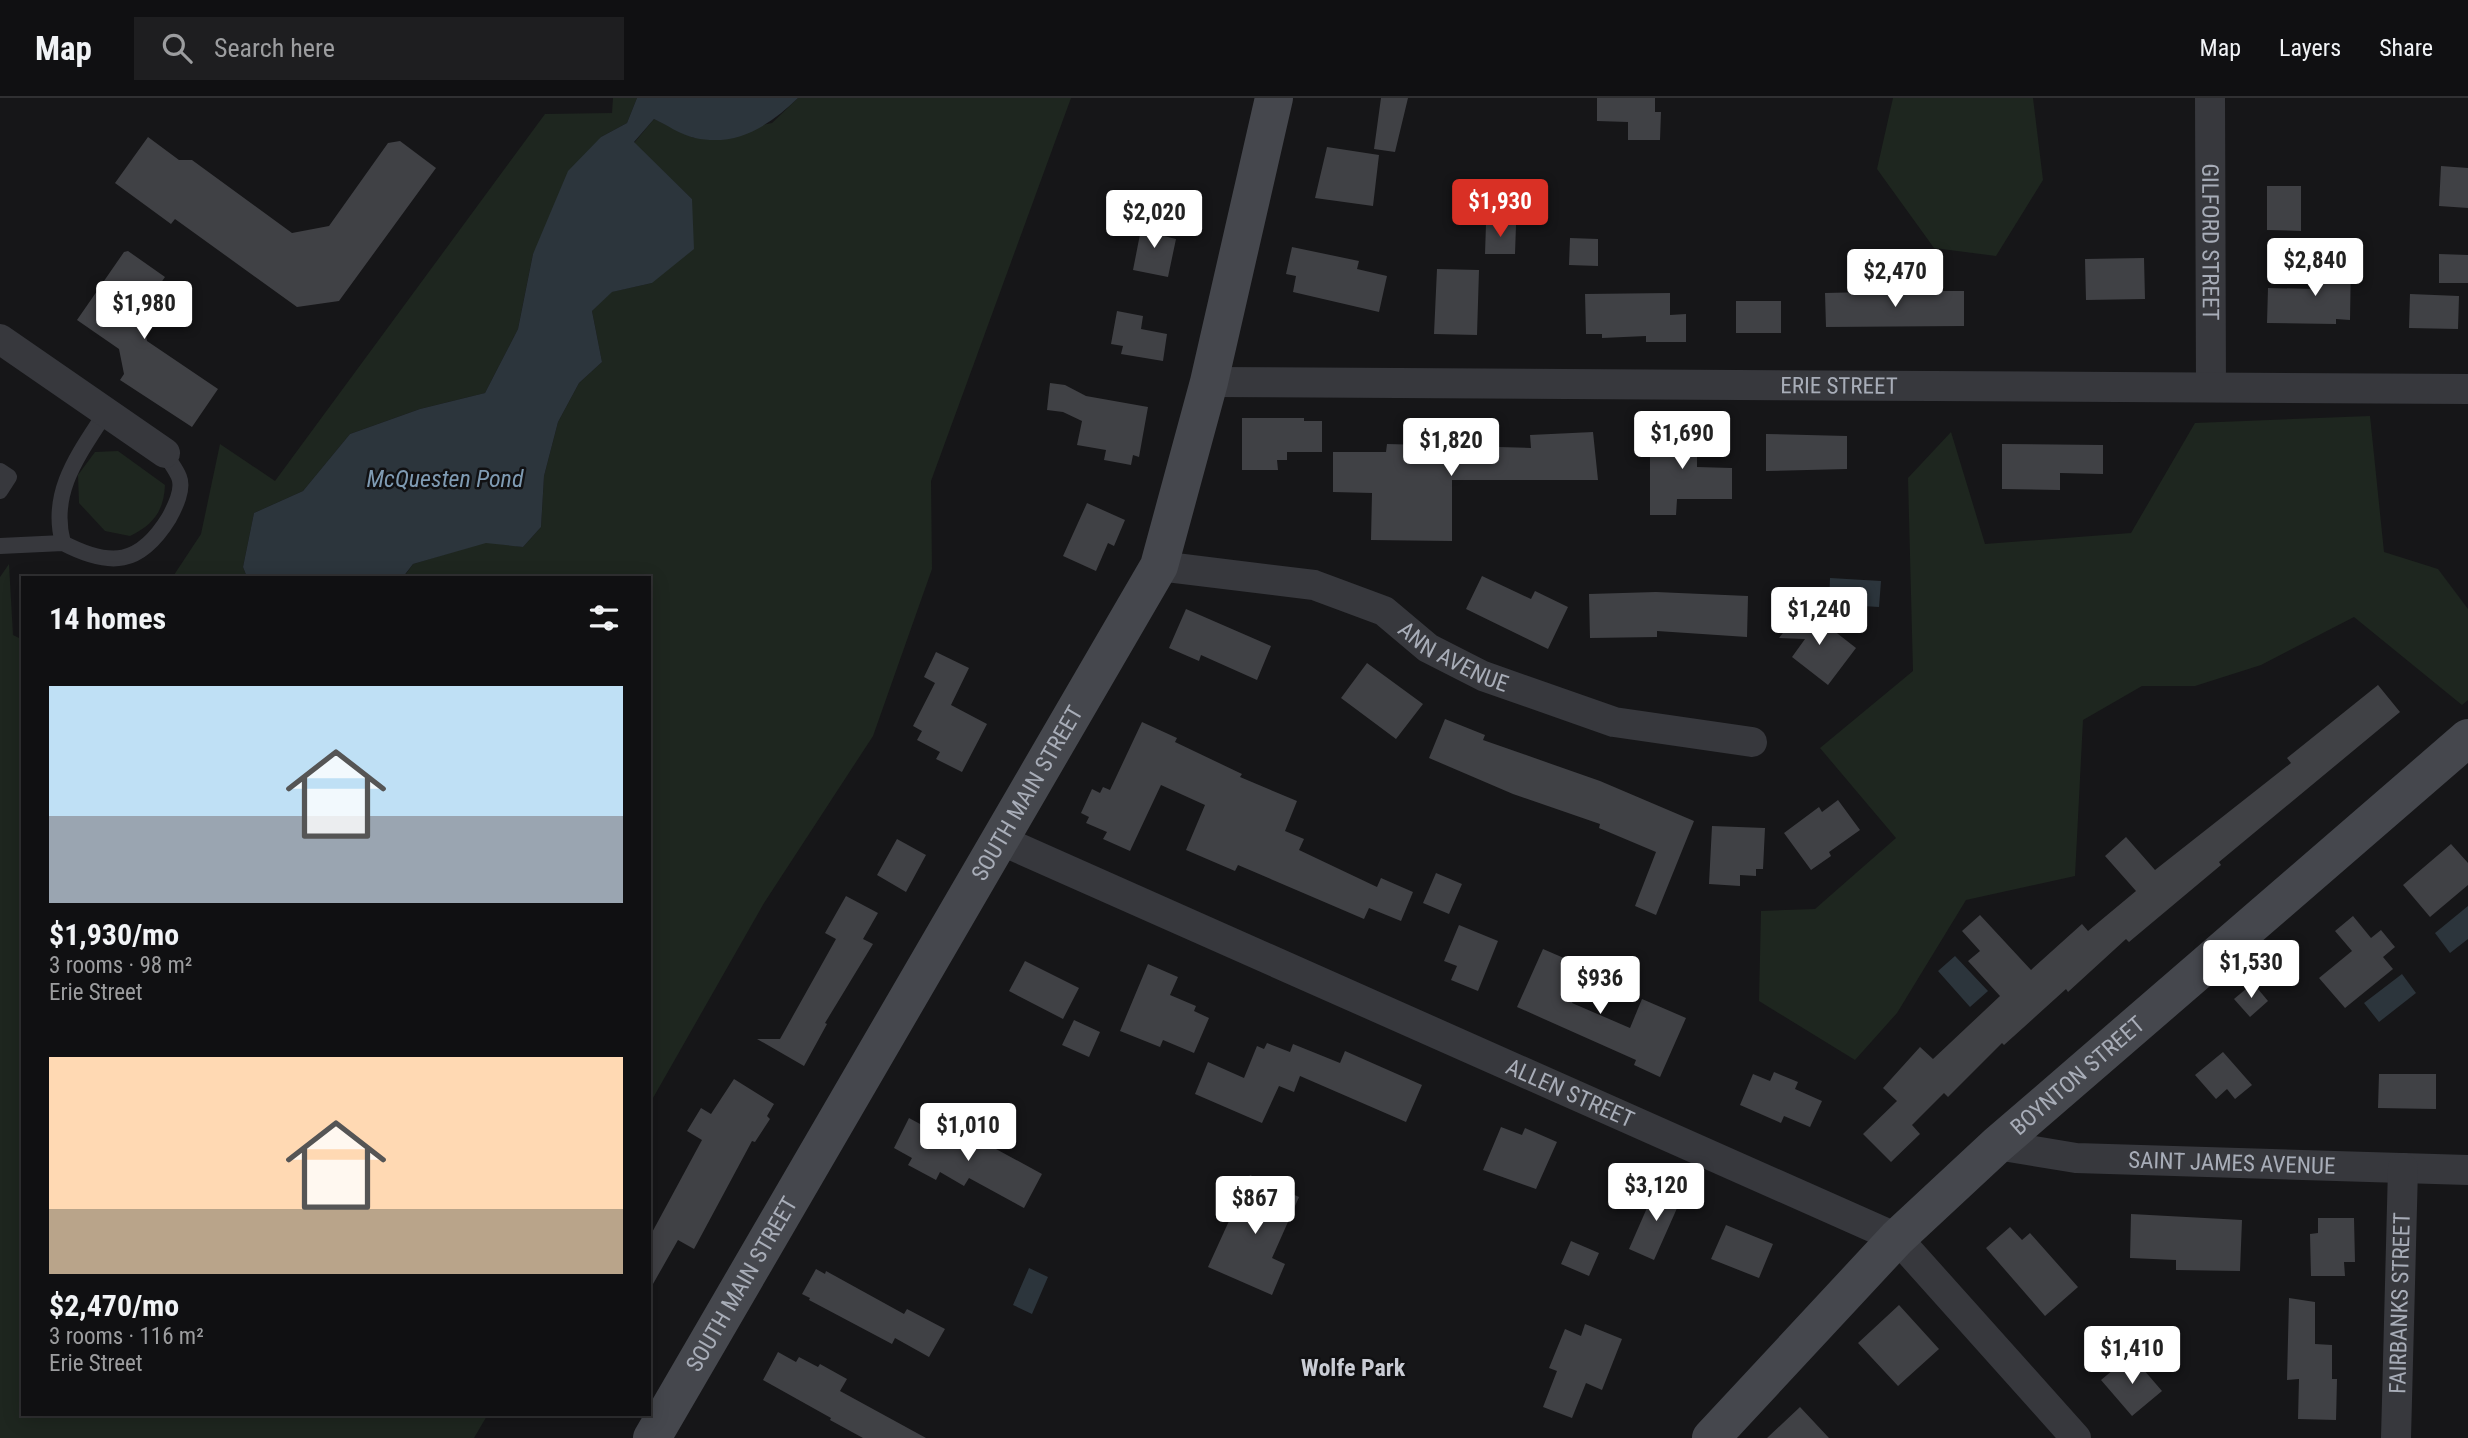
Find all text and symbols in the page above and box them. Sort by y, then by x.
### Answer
search box [134,17,624,80]
text: Map [35,29,92,68]
icon: search [158,29,196,67]
text: Search here [214,33,335,63]
text: Map [2200,34,2241,62]
text: Layers [2279,34,2341,62]
text: Share [2379,34,2433,62]
street label: GILFORD STREET [2197,163,2224,321]
pin: $1,930 [1443,180,1557,239]
text: $1,930 [1468,188,1532,215]
pin: $2,020 [1097,190,1211,250]
text: $2,020 [1122,199,1186,226]
pin: $2,840 [2258,238,2372,298]
text: $2,840 [2283,247,2347,274]
pin: $2,470 [1838,250,1952,309]
text: $2,470 [1863,258,1927,285]
pin: $1,980 [87,282,201,341]
text: $1,980 [112,290,176,317]
street label: ERIE STREET [1780,372,1898,399]
pin: $1,690 [1625,412,1739,471]
pin: $1,820 [1394,418,1508,478]
text: $1,690 [1650,420,1714,447]
text: $1,820 [1419,427,1483,454]
water label: McQuesten Pond [367,465,524,493]
pin: $1,240 [1762,588,1876,647]
text: $1,240 [1787,596,1851,623]
icon: filters [585,599,623,637]
text: 14 homes [49,601,166,636]
street label: ANN AVENUE [1393,615,1512,697]
street label: SOUTH MAIN STREET [966,701,1088,885]
icon: home [273,731,399,857]
text: $1,930/mo [49,917,179,952]
pin: $1,530 [2194,940,2308,1000]
text: $1,530 [2219,949,2283,976]
text: 3 rooms · 98 m² [49,952,192,979]
pin: $936 [1559,956,1641,1016]
text: $936 [1577,965,1623,992]
text: Erie Street [49,979,143,1006]
street label: BOYNTON STREET [2005,1010,2150,1141]
street label: ALLEN STREET [1502,1053,1638,1133]
icon: home [273,1102,399,1228]
pin: $1,010 [911,1104,1025,1163]
text: $1,010 [936,1112,1000,1139]
street label: SAINT JAMES AVENUE [2128,1146,2336,1179]
pin: $3,120 [1599,1164,1713,1223]
text: $3,120 [1624,1172,1688,1199]
pin: $867 [1214,1176,1296,1236]
text: $867 [1232,1185,1278,1212]
street label: SOUTH MAIN STREET [680,1192,803,1376]
street label: FAIRBANKS STREET [2384,1212,2415,1394]
text: $2,470/mo [49,1288,179,1323]
text: 3 rooms · 116 m² [49,1323,204,1350]
pin: $1,410 [2075,1326,2189,1386]
text: $1,410 [2100,1335,2164,1362]
text: Erie Street [49,1350,143,1377]
district label: Wolfe Park [1301,1354,1406,1382]

